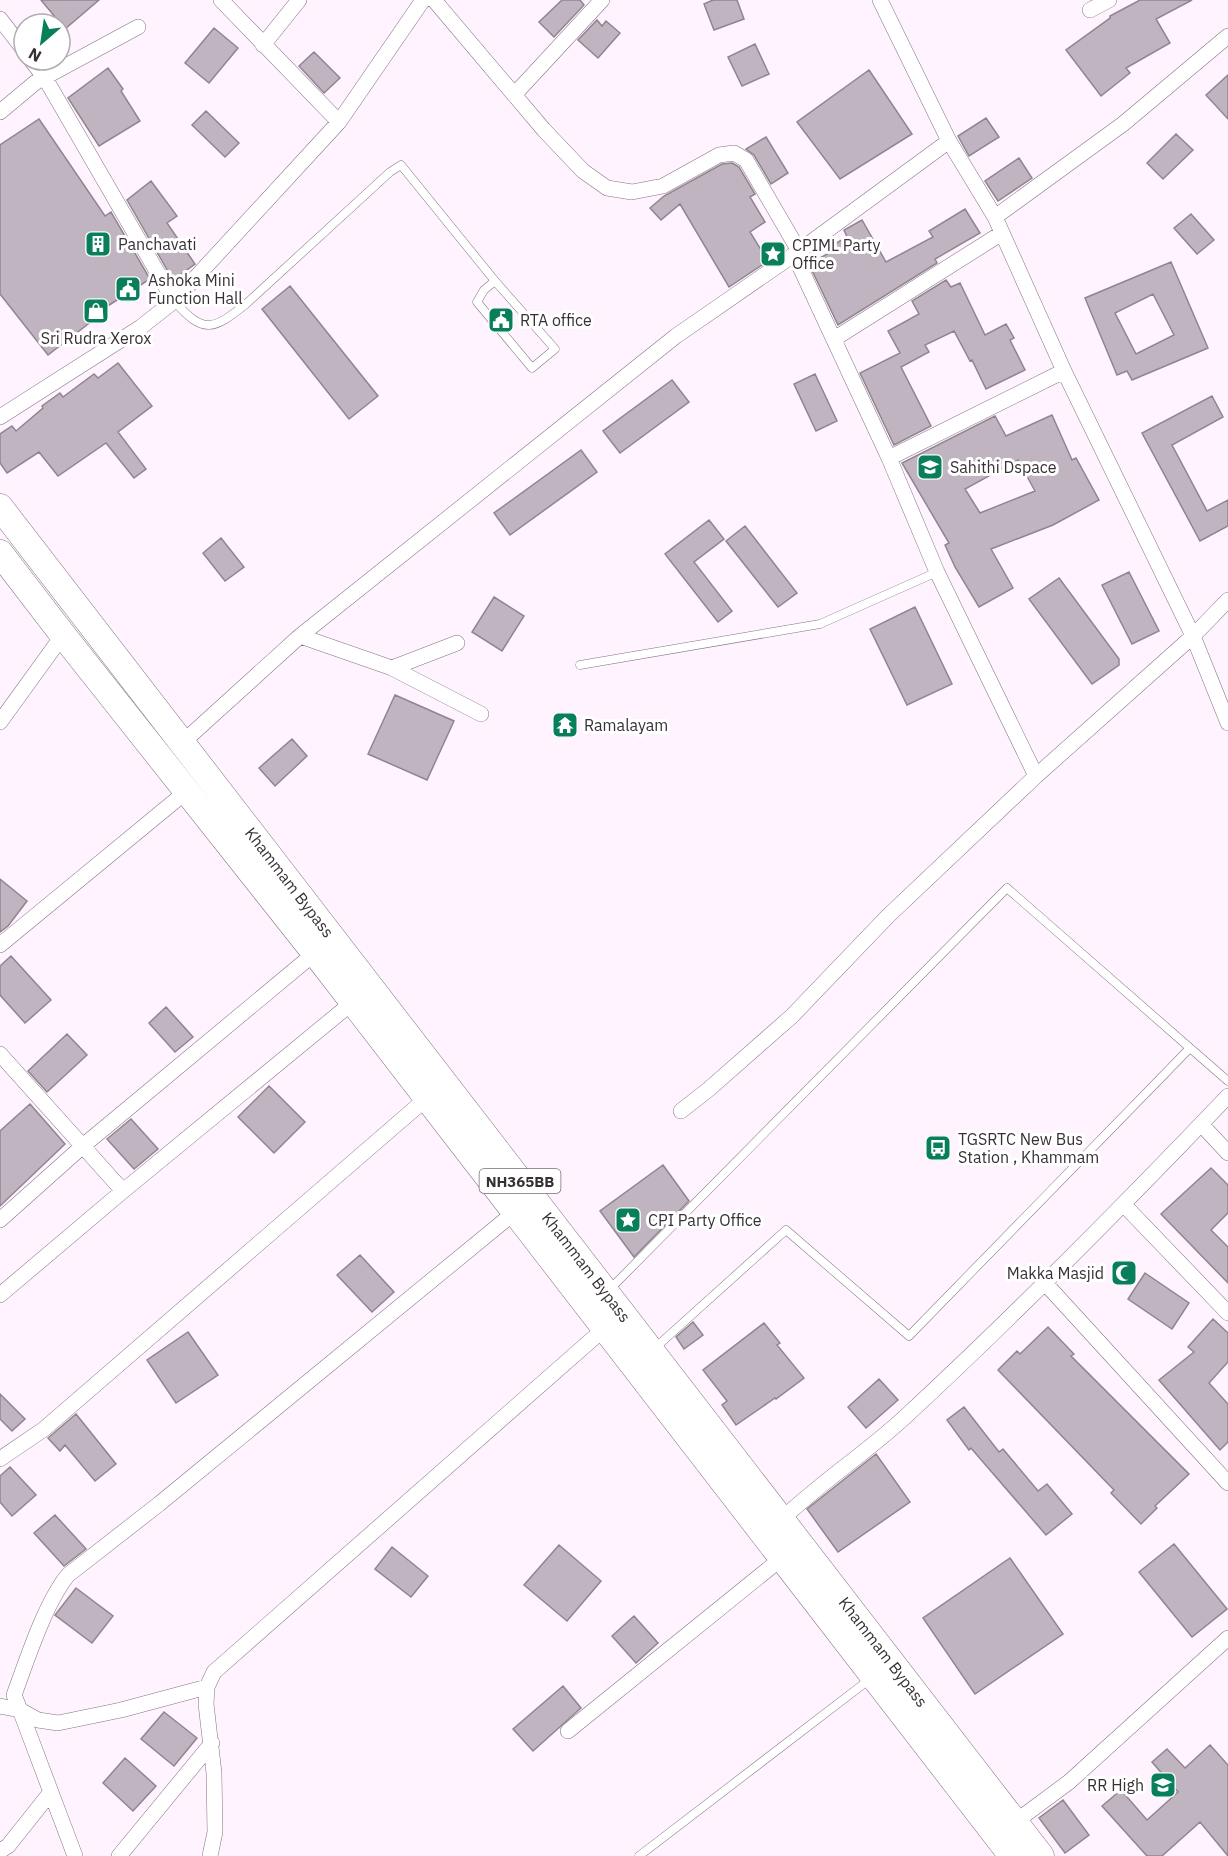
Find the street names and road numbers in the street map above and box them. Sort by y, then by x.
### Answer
street label: Khammam Bypass [241,823,338,941]
road number: NH365BB [480,1169,560,1193]
street label: Khammam Bypass [538,1208,635,1326]
street label: Khammam Bypass [835,1593,932,1711]

